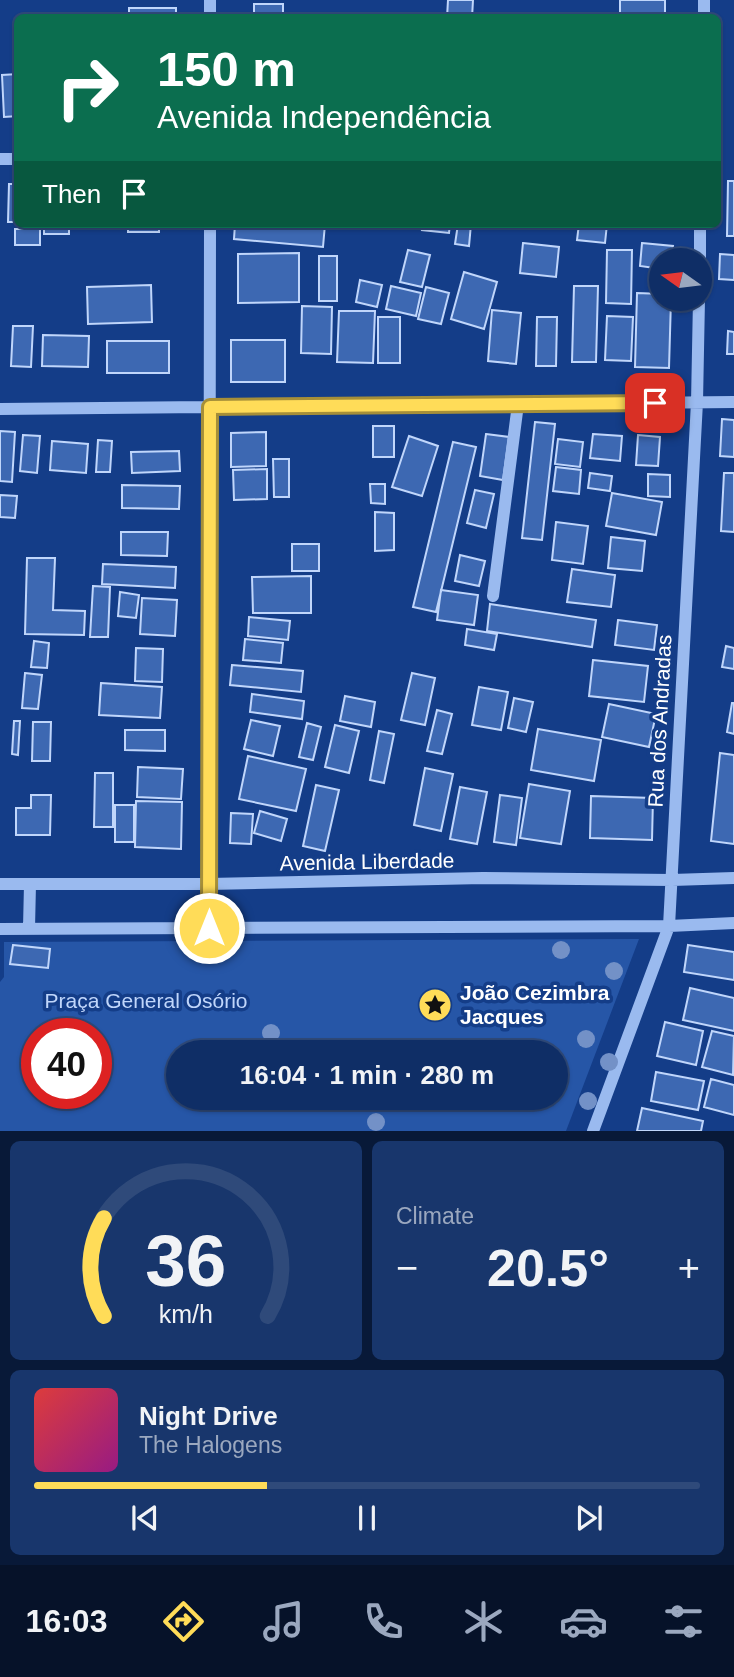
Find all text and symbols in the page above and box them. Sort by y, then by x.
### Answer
icon: right [42,42,133,133]
text: 150 m [157,42,296,96]
text: Avenida Independência [157,99,491,135]
icon: arrive [115,175,153,213]
text: Then [42,179,101,209]
north arrow [649,248,712,312]
map controls [649,248,712,311]
pin [625,373,685,433]
icon: arrive [636,384,674,422]
street label: Rua dos Andradas [643,634,676,808]
street label: Avenida Liberdade [279,848,455,875]
position arrow [172,891,246,965]
place label: João Cezimbra Jacques [460,981,610,1028]
place icon: João Cezimbra Jacques [416,986,454,1024]
park label: Praça General Osório [44,989,248,1012]
speed limit sign: 40 [21,1018,112,1109]
text: 16:04 · 1 min · 280 m [240,1060,494,1090]
text: Climate [396,1203,474,1229]
text: 36 [146,1221,226,1302]
text: 20.5° [487,1239,609,1297]
text: − [396,1247,418,1289]
text: + [678,1247,700,1289]
text: km/h [159,1300,213,1328]
text: Night Drive [139,1401,278,1431]
text: The Halogens [139,1432,282,1458]
icon: previous [126,1499,164,1537]
icon: pause [348,1499,386,1537]
icon: next [570,1499,608,1537]
icon: directions [159,1597,208,1646]
icon: music [259,1597,308,1646]
icon: phone [359,1597,408,1646]
icon: climate [459,1597,508,1646]
icon: car [559,1597,608,1646]
icon: filters [659,1597,708,1646]
text: 16:03 [26,1603,107,1639]

